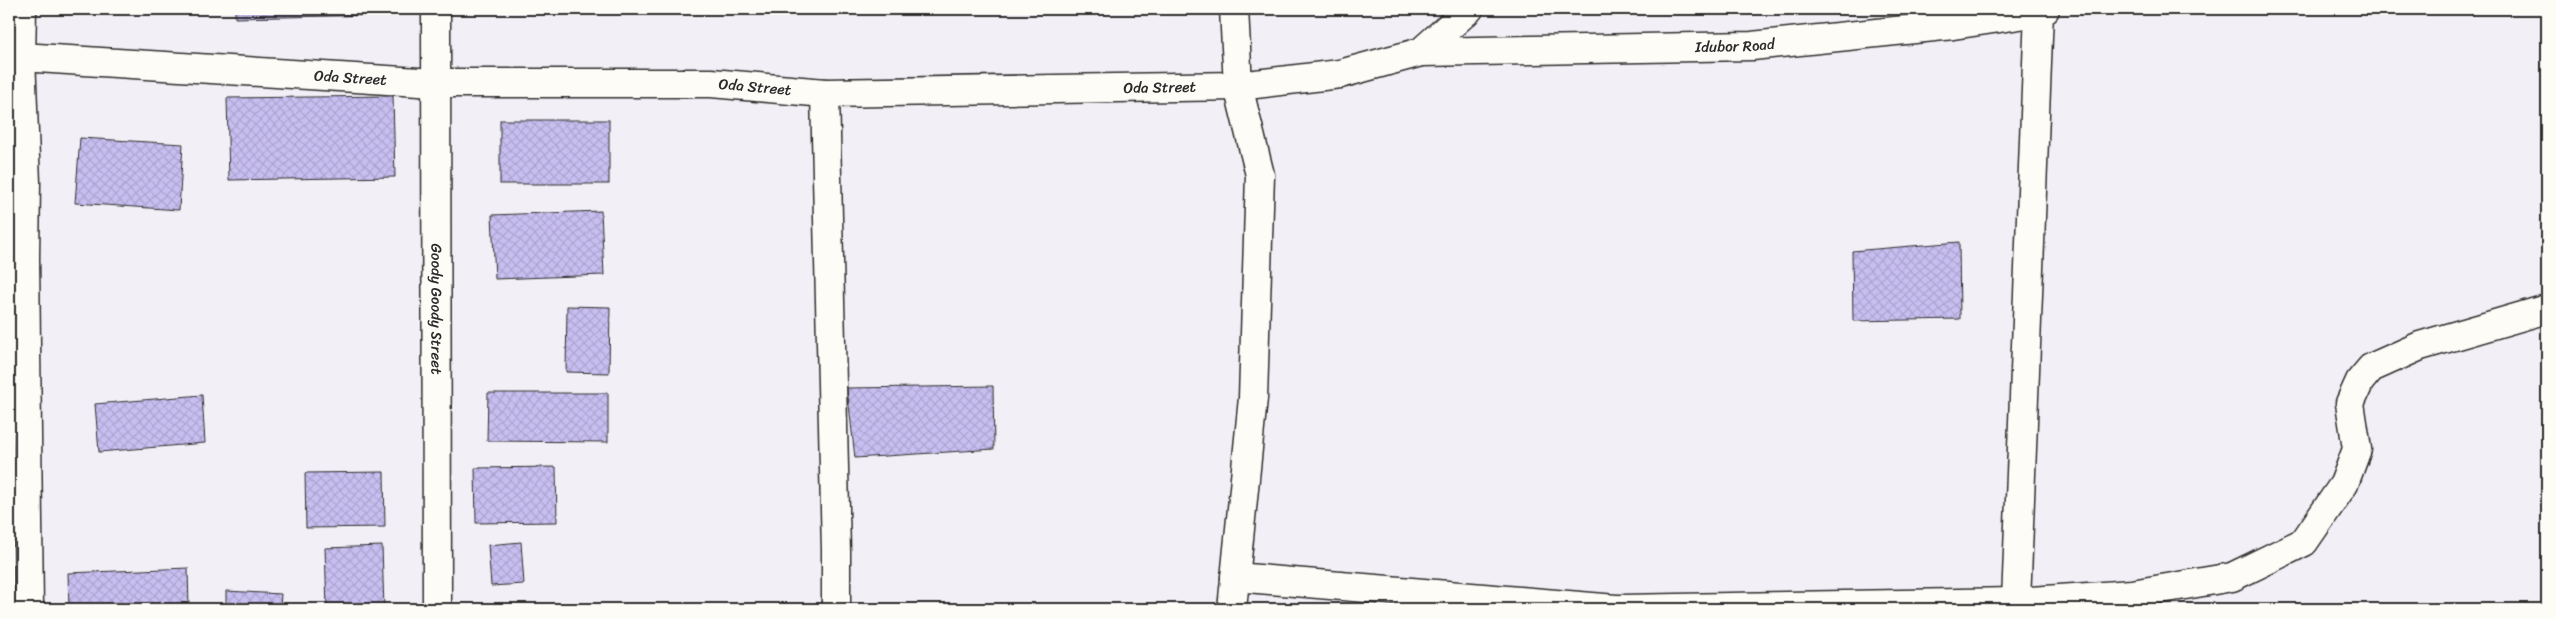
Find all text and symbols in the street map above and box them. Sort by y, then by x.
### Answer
street label: Idubor Road [1694,31,1777,60]
street label: Oda Street [313,62,388,93]
street label: Oda Street [718,71,793,103]
street label: Oda Street [1123,74,1197,101]
street label: Goody Goody Street [423,243,450,375]

